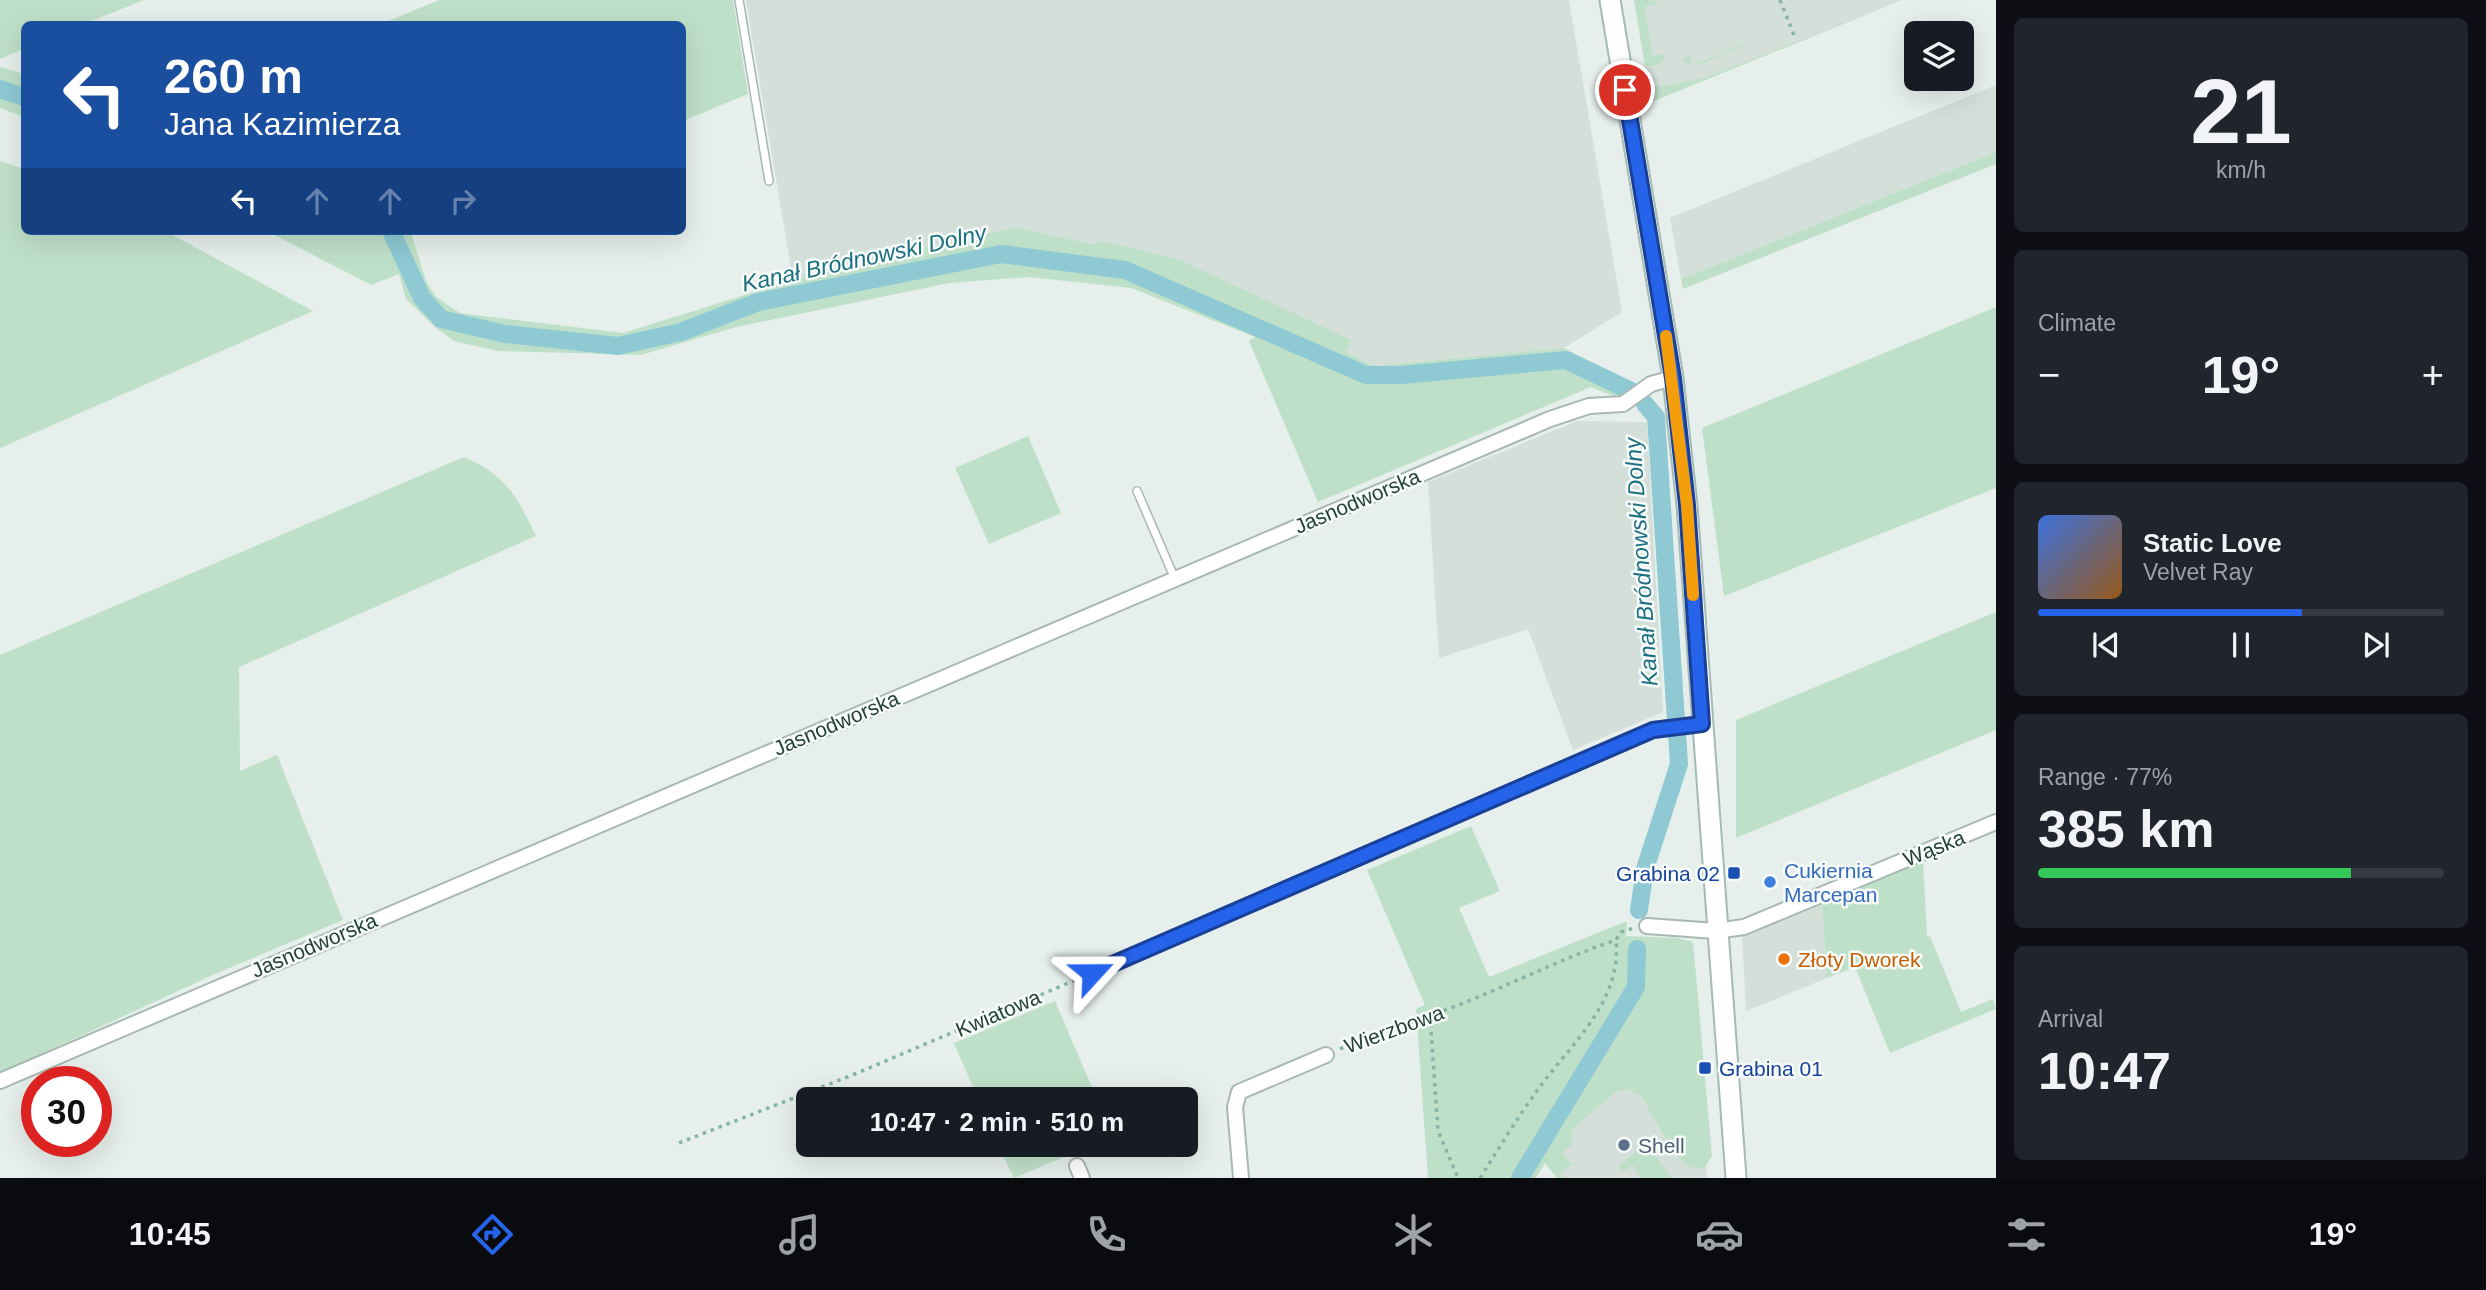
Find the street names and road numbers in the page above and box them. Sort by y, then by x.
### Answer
street label: Jasnodworska [1291,464,1424,538]
street label: Jasnodworska [770,686,903,760]
street label: Wąska [1900,825,1968,871]
street label: Jasnodworska [248,908,381,982]
street label: Kwiatowa [952,985,1044,1041]
street label: Wierzbowa [1341,1000,1447,1058]

